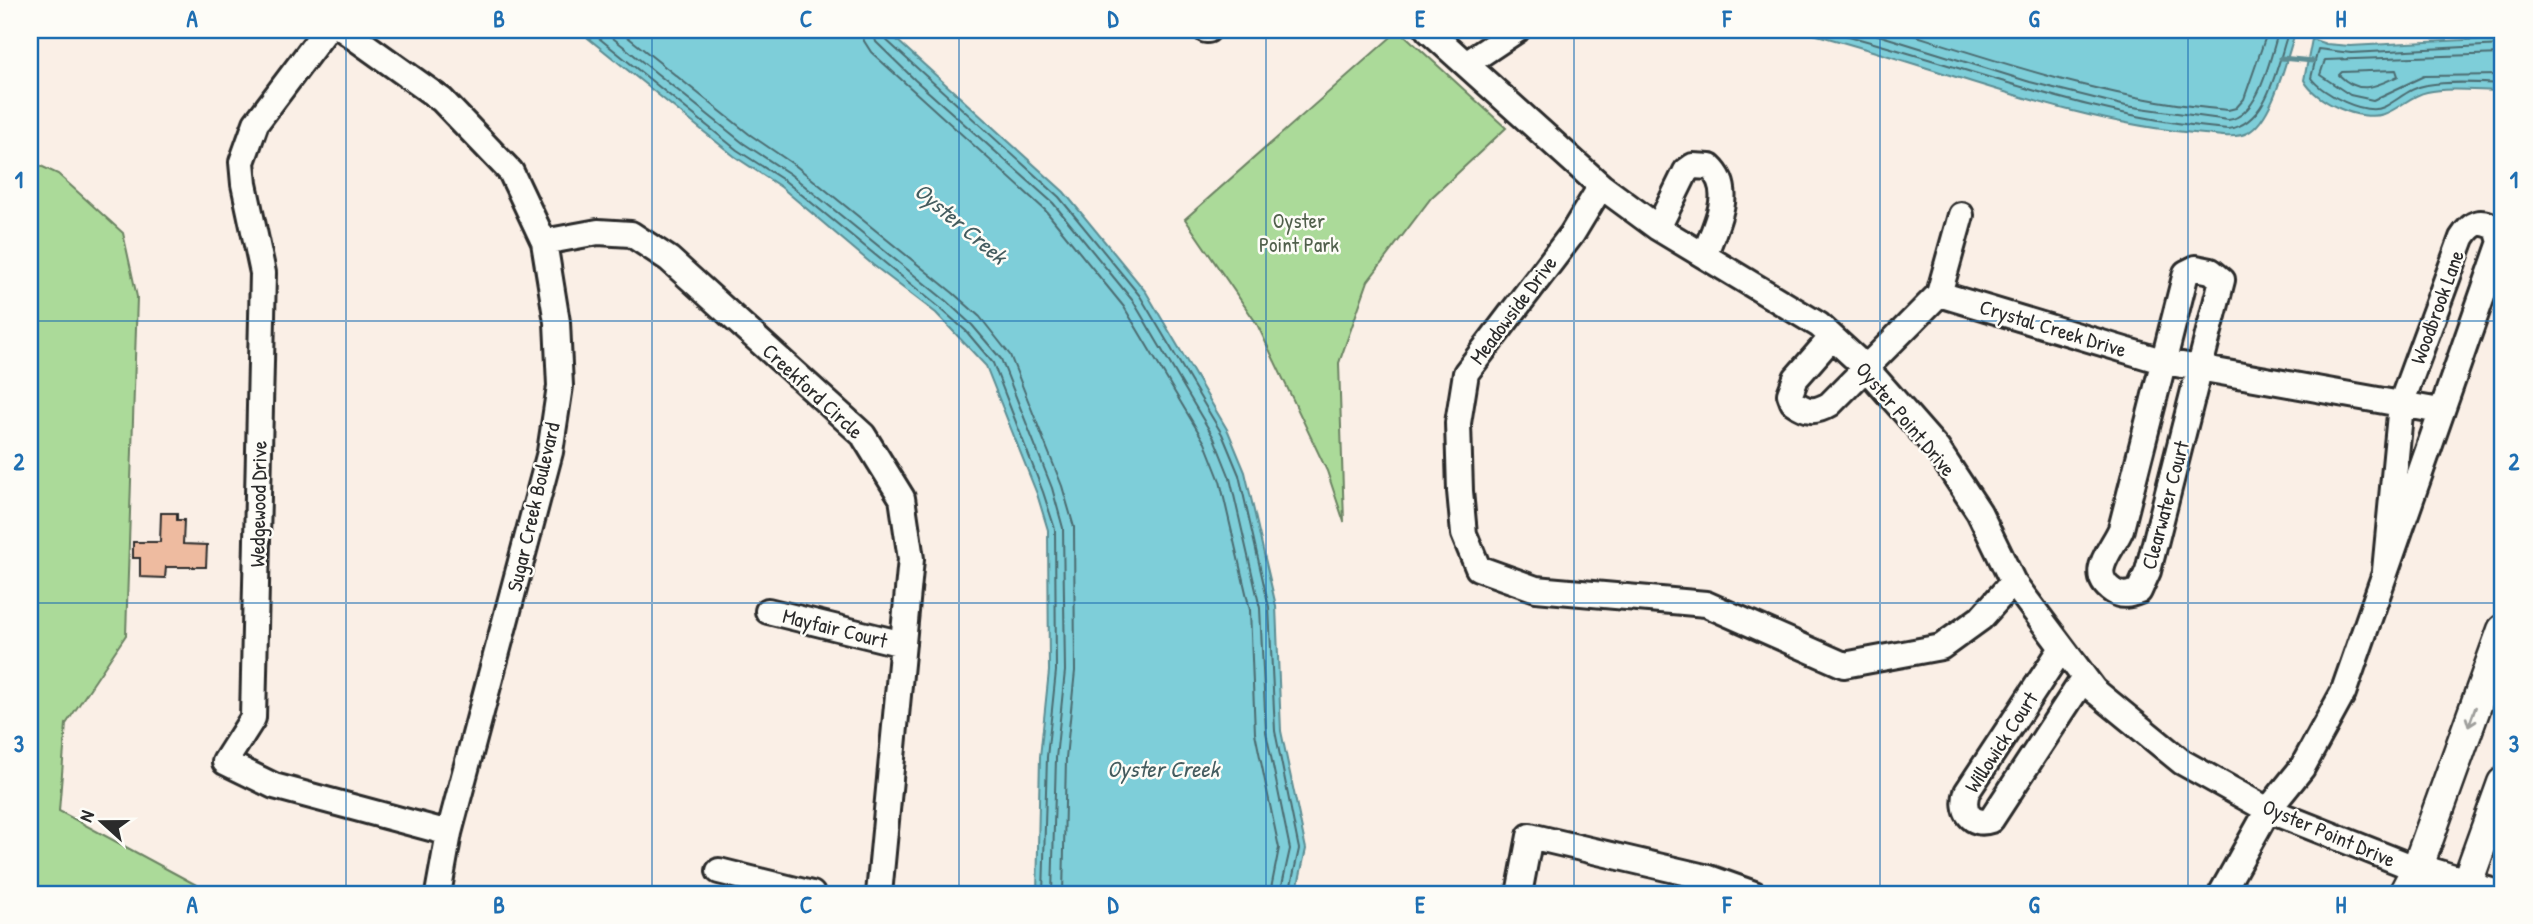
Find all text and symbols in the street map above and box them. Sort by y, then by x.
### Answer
text: A [186,3,198,34]
text: B [493,3,505,34]
text: C [800,3,812,34]
text: D [1108,3,1120,34]
text: E [1415,3,1426,34]
text: F [1722,3,1733,34]
text: G [2028,3,2040,34]
text: H [2336,3,2347,34]
text: 1 [15,164,23,195]
text: 1 [2510,164,2518,195]
water label: Oyster Creek [908,175,1016,273]
park label: Oyster Point Park [1259,206,1339,259]
street label: Woodbrook Lane [2403,246,2471,368]
street label: Meadowside Drive [1463,250,1563,370]
street label: Crystal Creek Drive [1976,292,2130,364]
street label: Creekford Circle [756,337,870,445]
street label: Oyster Point Drive [1849,355,1963,483]
street label: Sugar Creek Boulevard [499,420,567,594]
street label: Clearwater Court [2134,437,2196,572]
street label: Wedgewood Drive [242,441,274,567]
text: 2 [14,446,25,477]
text: 2 [2509,446,2520,477]
street label: Mayfair Court [780,601,891,655]
street label: Willowick Court [1958,685,2045,798]
one-way arrow [2465,706,2477,728]
text: 3 [14,728,24,759]
text: 3 [2509,728,2519,759]
water label: Oyster Creek [1107,753,1221,785]
north arrow [66,788,136,858]
street label: Oyster Point Drive [2258,792,2400,874]
text: N [72,807,100,825]
text: A [186,889,198,920]
text: B [493,889,505,920]
text: C [800,889,812,920]
text: D [1108,889,1120,920]
text: E [1415,889,1426,920]
text: F [1722,889,1733,920]
text: G [2028,889,2040,920]
text: H [2336,889,2347,920]

